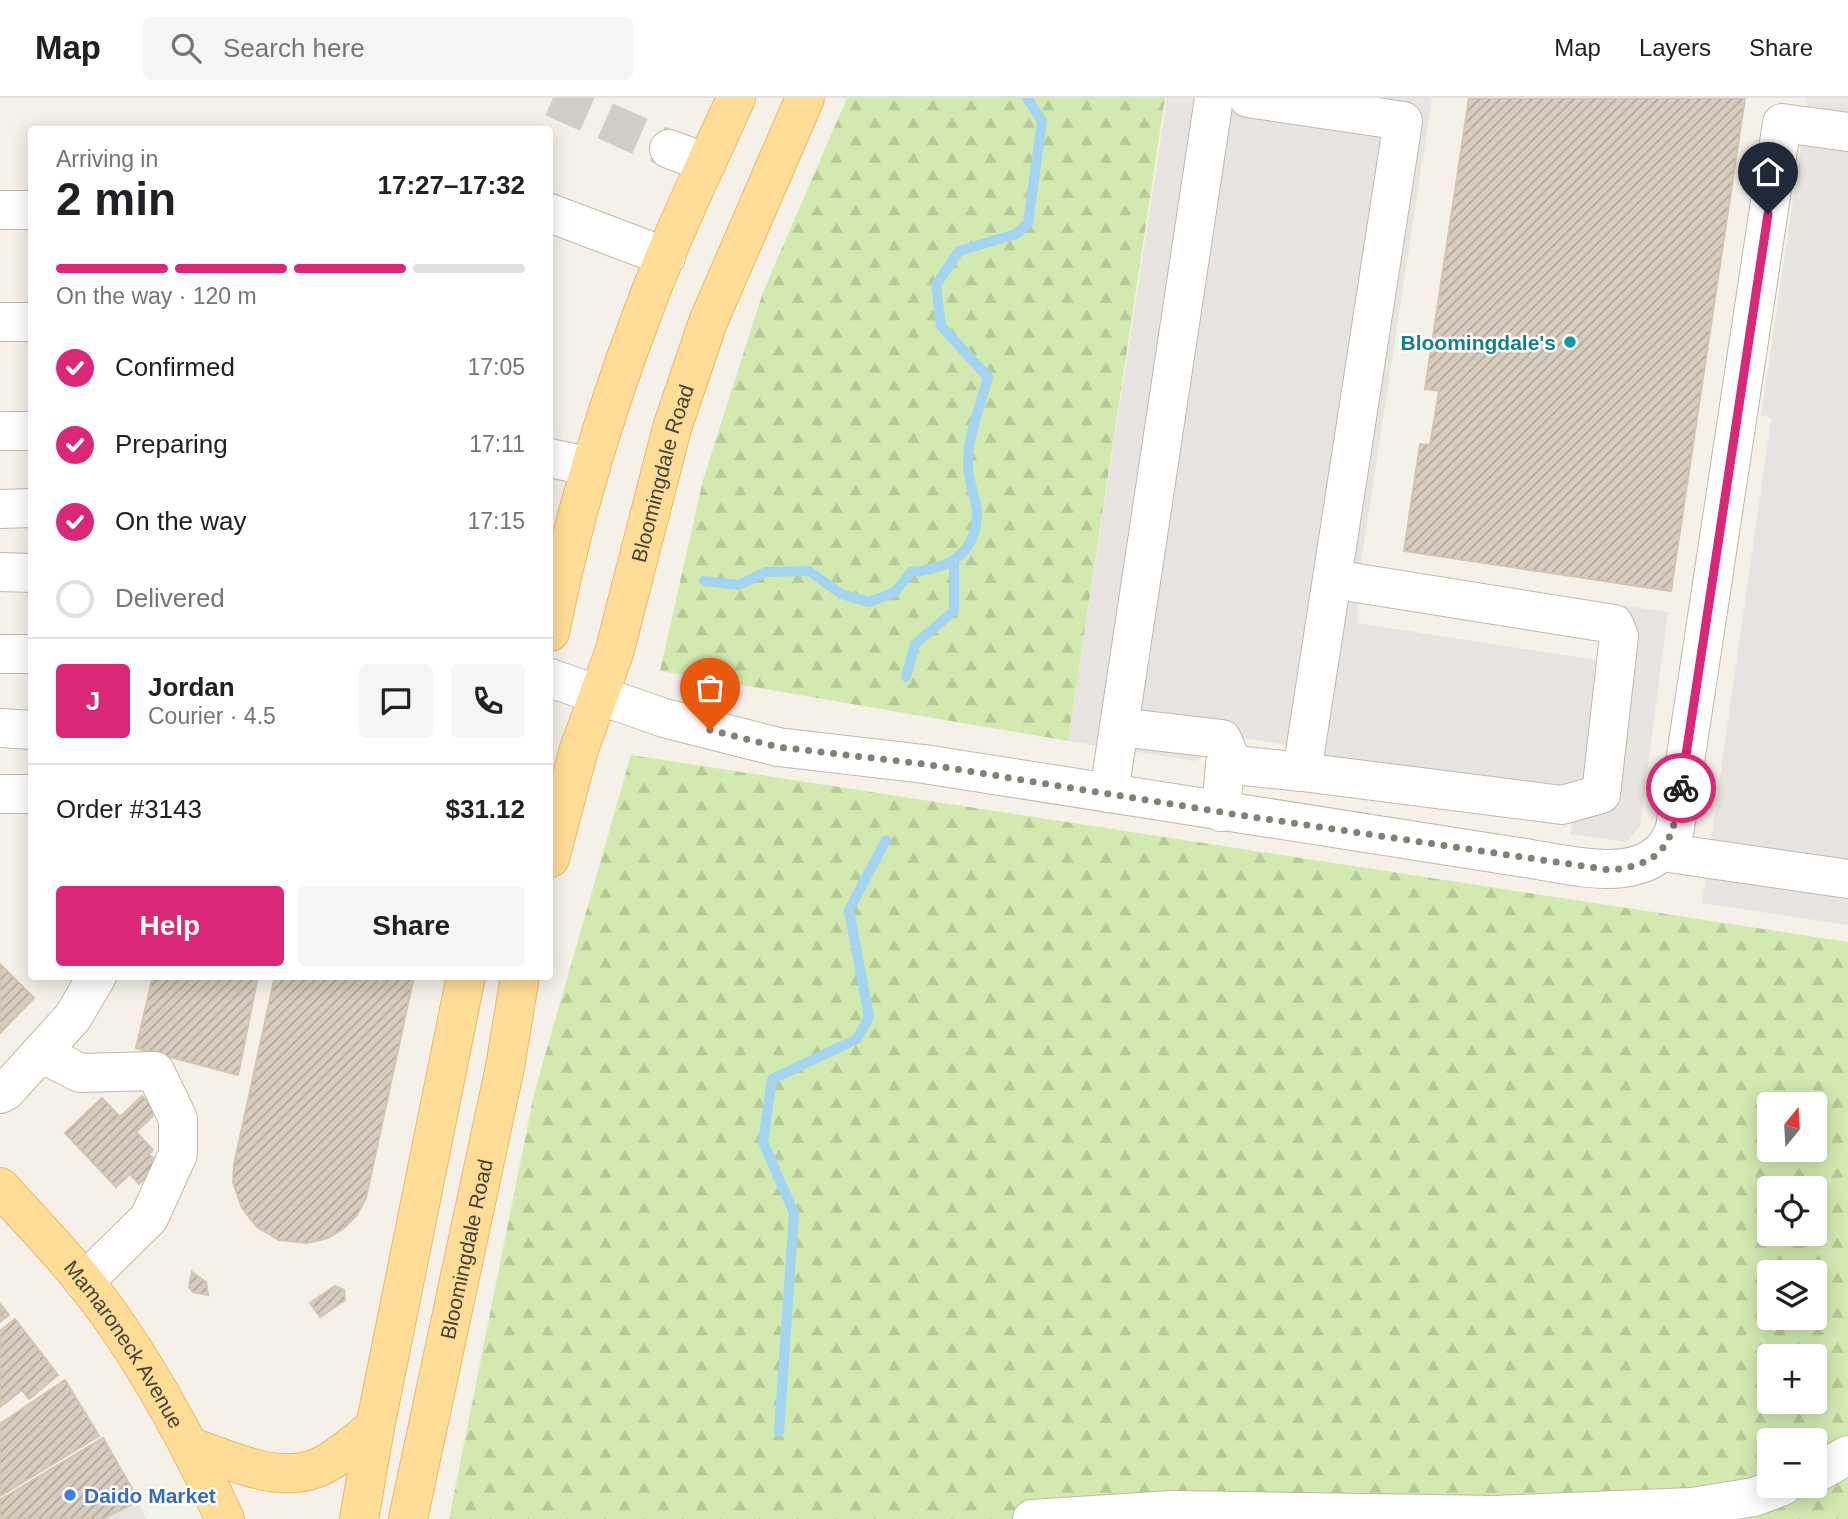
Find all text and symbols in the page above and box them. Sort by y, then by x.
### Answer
search box [143,17,633,80]
text: Map [35,29,101,66]
icon: search [167,29,205,67]
text: Search here [223,33,365,63]
text: Map [1554,34,1601,61]
text: Layers [1639,34,1711,61]
text: Share [1749,34,1813,61]
pin [1738,142,1798,214]
text: Arriving in [56,146,158,172]
icon: home [1749,153,1787,191]
text: 17:27–17:32 [378,170,525,200]
text: 2 min [56,173,176,225]
text: On the way · 120 m [56,283,257,309]
place label: Bloomingdale's [1400,331,1556,354]
marker: Bloomingdale's [1562,334,1578,350]
icon: check [56,349,94,387]
text: Confirmed [115,352,235,382]
text: 17:05 [467,354,525,380]
street label: Bloomingdale Road [626,381,697,565]
icon: check [56,426,94,464]
text: Preparing [115,429,228,459]
text: 17:11 [469,431,525,457]
icon: check [56,503,94,541]
text: On the way [115,506,247,536]
text: 17:15 [467,508,525,534]
text: Delivered [115,583,225,613]
pin [680,658,740,730]
button: chat [359,664,433,738]
button: phone [451,664,525,738]
icon: bag [691,669,729,707]
text: Jordan [148,672,235,702]
text: J [86,686,100,716]
text: Courier · 4.5 [148,703,276,729]
courier [1646,753,1716,823]
icon: bike [1662,769,1700,807]
text: Order #3143 [56,794,202,824]
text: $31.12 [445,794,525,824]
button: Help [56,886,284,966]
button: Share [298,886,525,966]
north arrow [1757,1092,1827,1162]
map controls [1757,1092,1827,1498]
street label: Bloomingdale Road [435,1157,496,1341]
button: locate [1757,1176,1827,1246]
street label: Mamaroneck Avenue [60,1256,188,1432]
button: layers [1757,1260,1827,1330]
button: + [1757,1344,1827,1414]
button: − [1757,1428,1827,1498]
place label: Daido Market [84,1484,216,1507]
marker: Daido Market [62,1487,78,1503]

